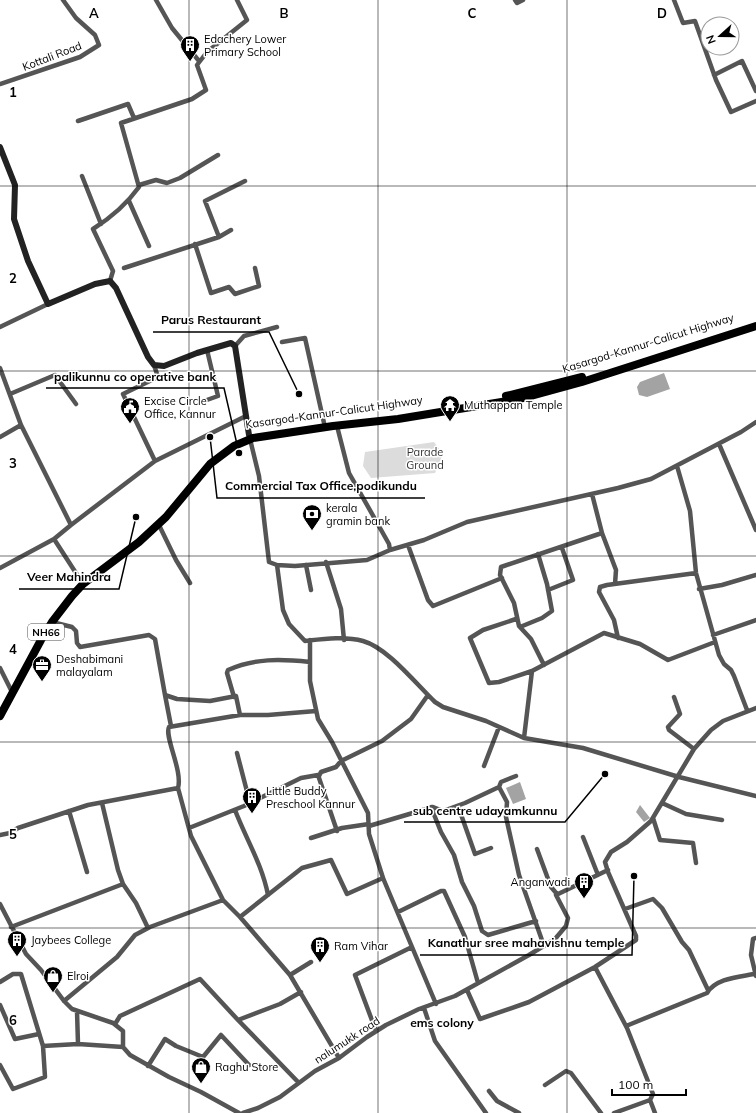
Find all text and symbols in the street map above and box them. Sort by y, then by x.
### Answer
text: A [89,5,99,21]
text: B [280,5,289,21]
text: C [468,5,477,21]
text: D [657,5,667,21]
north arrow [700,16,740,56]
place label: Edachery Lower Primary School [204,32,286,59]
text: N [703,33,719,46]
building icon: Edachery Lower Primary School [179,34,201,62]
street label: Kottali Road [20,38,84,74]
text: 1 [9,84,17,100]
text: 2 [9,270,17,286]
callout: Parus Restaurant [153,308,269,332]
street label: Kasargod-Kannur-Calicut Highway [561,310,736,376]
text: Parus Restaurant [161,312,262,327]
callout: palikunnu co operative bank [46,364,224,388]
text: palikunnu co operative bank [54,369,216,384]
street label: Kasargod-Kannur-Calicut Highway [245,393,424,431]
place label: Excise Circle Office, Kannur [144,394,216,421]
temple icon: Muthappan Temple [439,394,461,422]
public building icon: Excise Circle Office, Kannur [119,396,141,424]
place label: Muthappan Temple [464,398,562,412]
park label: Parade Ground [406,445,444,472]
text: 3 [9,455,17,471]
callout: Commercial Tax Office,podikundu [217,474,425,498]
text: Commercial Tax Office,podikundu [225,478,417,493]
place label: kerala gramin bank [326,501,390,528]
bank icon: kerala gramin bank [301,503,323,531]
callout: Veer Mahindra [19,565,119,589]
text: Veer Mahindra [26,569,111,584]
road number: NH66 [28,624,64,640]
text: 4 [9,641,17,657]
place label: Deshabimani malayalam [56,652,123,679]
office icon: Deshabimani malayalam [31,654,53,682]
place label: Little Buddy Preschool Kannur [266,784,355,811]
building icon: Little Buddy Preschool Kannur [241,786,263,814]
callout: sub centre udayamkunnu [404,798,565,822]
text: sub centre udayamkunnu [413,803,557,818]
text: 5 [9,826,17,842]
building icon: Anganwadi [573,871,595,899]
place label: Anganwadi [511,875,570,889]
building icon: Jaybees College [6,929,28,957]
callout: Kanathur sree mahavishnu temple [420,931,632,955]
place label: Jaybees College [31,933,111,947]
building icon: Ram Vihar [309,935,331,963]
text: Kanathur sree mahavishnu temple [428,935,625,950]
place label: Ram Vihar [334,939,388,953]
shop icon: Elroi [42,965,64,993]
place label: Elroi [67,969,89,983]
text: 6 [9,1012,17,1028]
street label: nalumukk road [311,1014,383,1066]
district label: ems colony [410,1015,474,1030]
shop icon: Raghu Store [190,1056,212,1084]
place label: Raghu Store [215,1060,278,1074]
scale bar [612,1071,686,1097]
text: 100 m [618,1077,653,1092]

